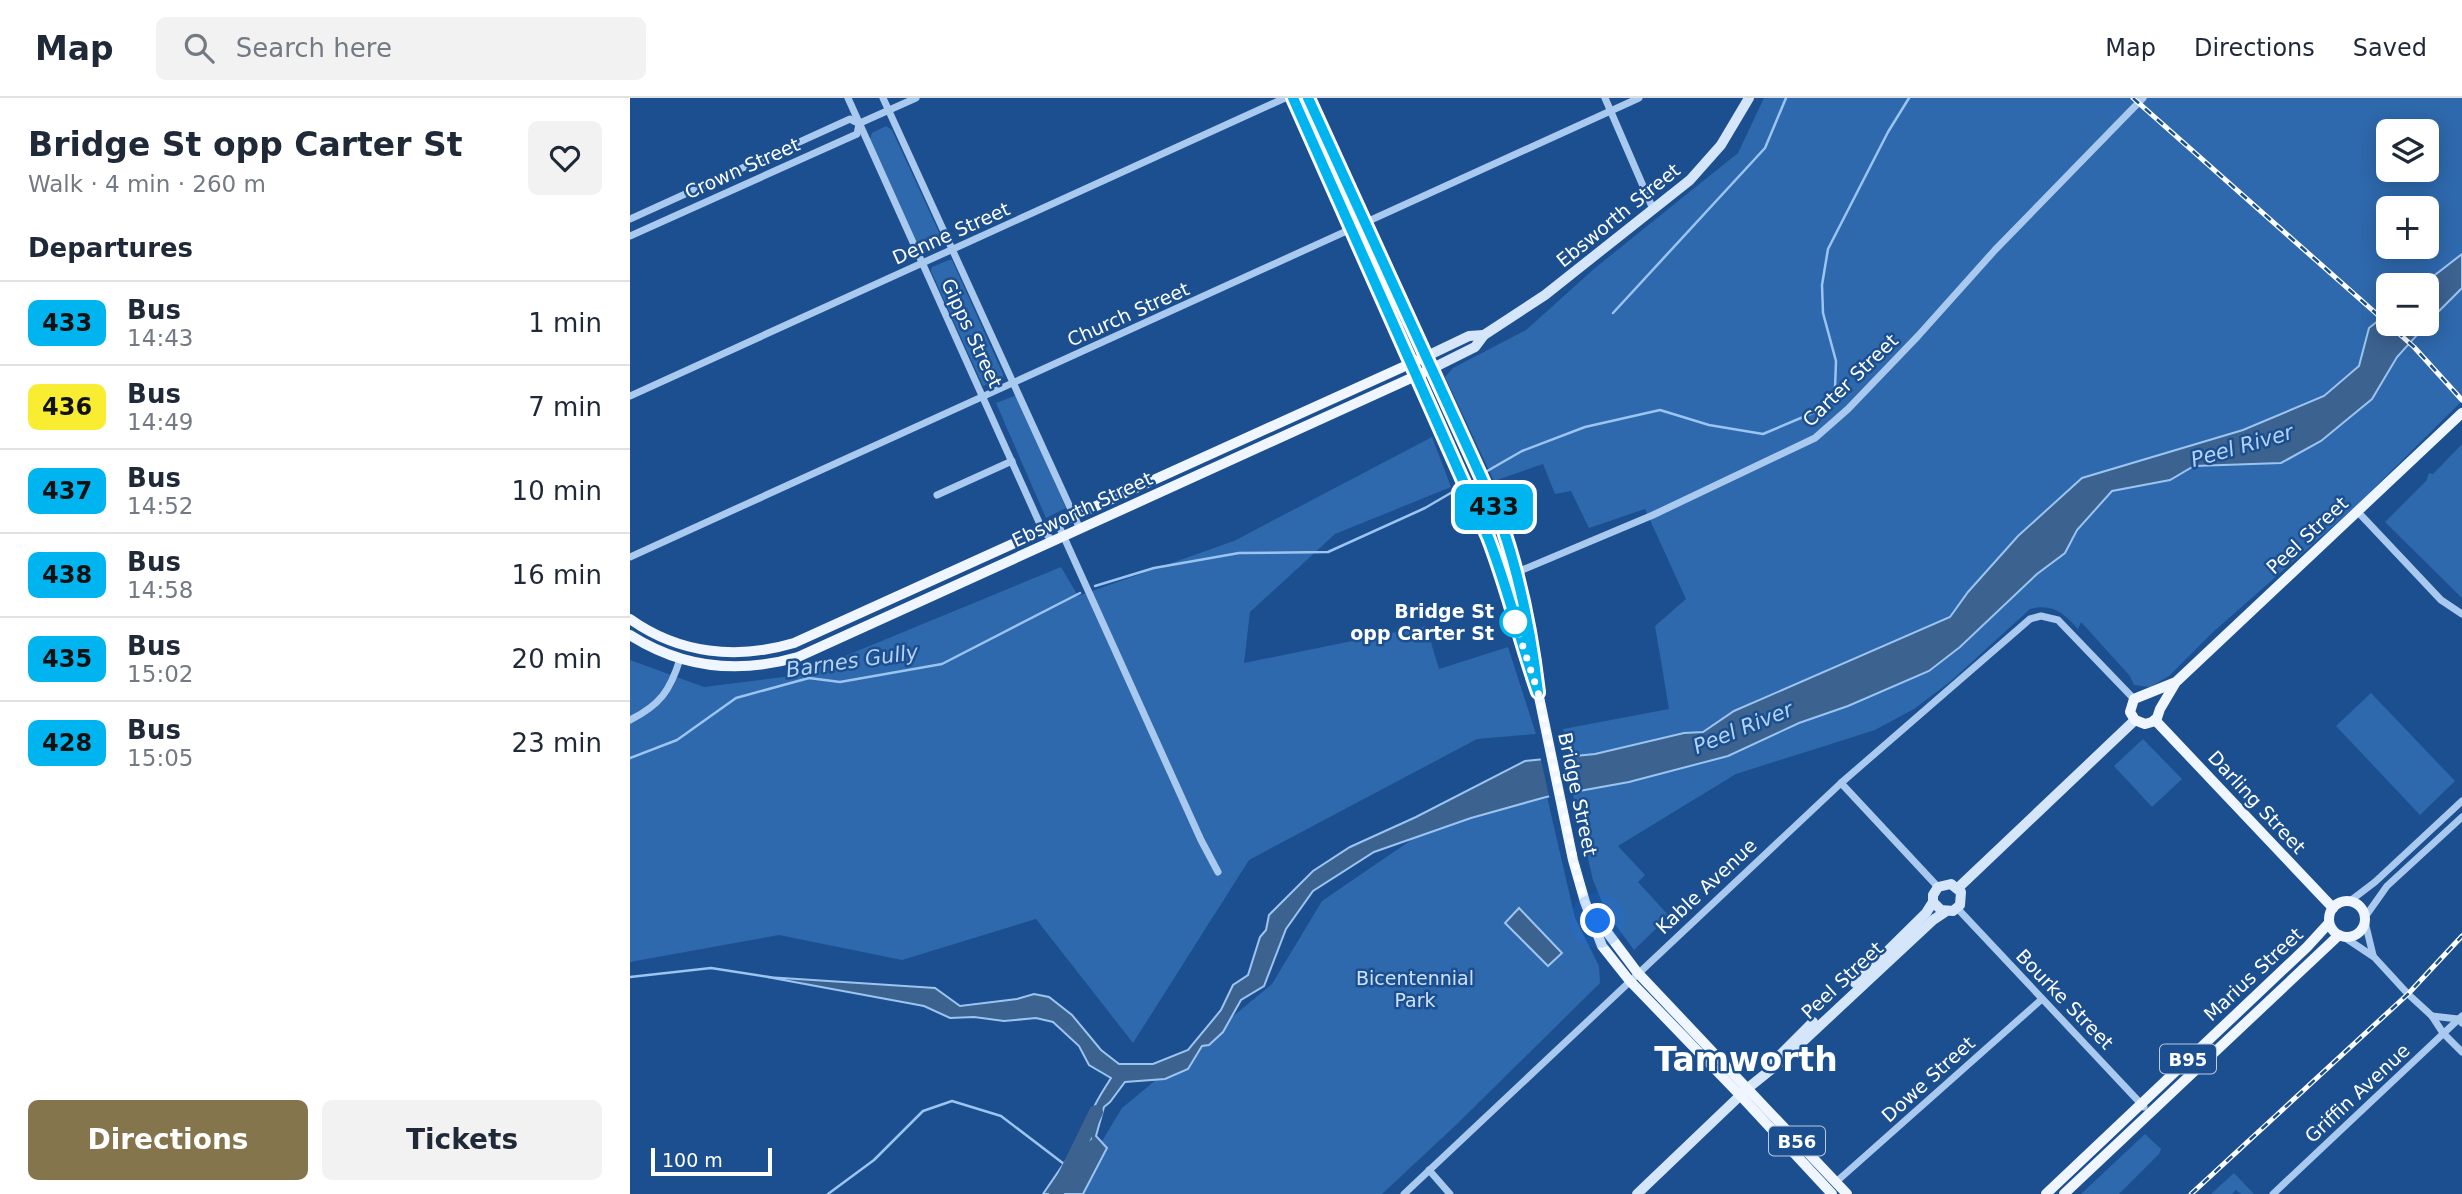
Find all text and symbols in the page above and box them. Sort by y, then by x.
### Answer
search box [156,17,646,80]
text: Map [35,29,114,68]
icon: search [180,29,218,67]
text: Search here [236,33,392,63]
text: Map [2105,34,2156,62]
text: Directions [2194,34,2315,62]
text: Saved [2353,34,2427,62]
map controls [2376,119,2439,336]
button: layers [2376,119,2439,182]
button: heart [528,121,602,195]
text: Bridge St opp Carter St [28,125,463,164]
street label: Crown Street [681,133,803,203]
street label: Ebsworth Street [1552,159,1684,271]
text: Walk · 4 min · 260 m [28,171,266,197]
button: + [2376,196,2439,259]
street label: Denne Street [889,197,1013,269]
text: Departures [28,233,193,263]
button: − [2376,273,2439,336]
street label: Gipps Street [937,275,1007,391]
street label: Church Street [1064,277,1192,351]
text: Bus [127,295,181,325]
text: 1 min [528,308,602,338]
text: 433 [42,309,92,337]
text: 14:43 [127,325,193,351]
street label: Carter Street [1798,329,1902,431]
text: Bus [127,379,181,409]
text: 7 min [528,392,602,422]
text: 436 [42,393,92,421]
text: 14:49 [127,409,193,435]
water label: Peel River [2188,420,2297,472]
text: Bus [127,463,181,493]
street label: Ebsworth Street [1008,467,1156,551]
text: 10 min [512,476,602,506]
text: 437 [42,477,92,505]
line badge: 433 [1454,484,1534,530]
street label: Peel Street [2262,492,2352,578]
text: 14:52 [127,493,193,519]
text: 433 [1469,493,1519,521]
text: Bus [127,547,181,577]
text: 16 min [512,560,602,590]
text: 438 [42,561,92,589]
text: 14:58 [127,577,193,603]
place label: Bridge St opp Carter St [1350,600,1494,644]
marker: Bridge St opp Carter St [1500,607,1530,637]
text: Bus [127,631,181,661]
water label: Barnes Gully [784,640,920,682]
text: 20 min [512,644,602,674]
text: 435 [42,645,92,673]
text: 15:02 [127,661,193,687]
water label: Peel River [1690,697,1798,759]
text: Bus [127,715,181,745]
text: 23 min [512,728,602,758]
text: 428 [42,729,92,757]
street label: Bridge Street [1554,730,1602,858]
text: 15:05 [127,745,193,771]
street label: Darling Street [2204,746,2310,858]
street label: Kable Avenue [1651,834,1761,938]
your location [1580,903,1615,938]
street label: Marius Street [2199,923,2307,1025]
street label: Peel Street [1797,937,1887,1023]
street label: Bourke Street [2012,944,2118,1054]
park label: Bicentennial Park [1356,967,1474,1011]
street label: Dowe Street [1877,1032,1979,1126]
street label: Griffin Avenue [2300,1039,2414,1147]
district label: Tamworth [1654,1040,1838,1079]
road number: B95 [2160,1044,2216,1074]
button: Directions [28,1100,308,1180]
button: Tickets [322,1100,602,1180]
road number: B56 [1769,1126,1825,1156]
scale bar [651,1145,772,1177]
text: 100 m [662,1149,723,1171]

